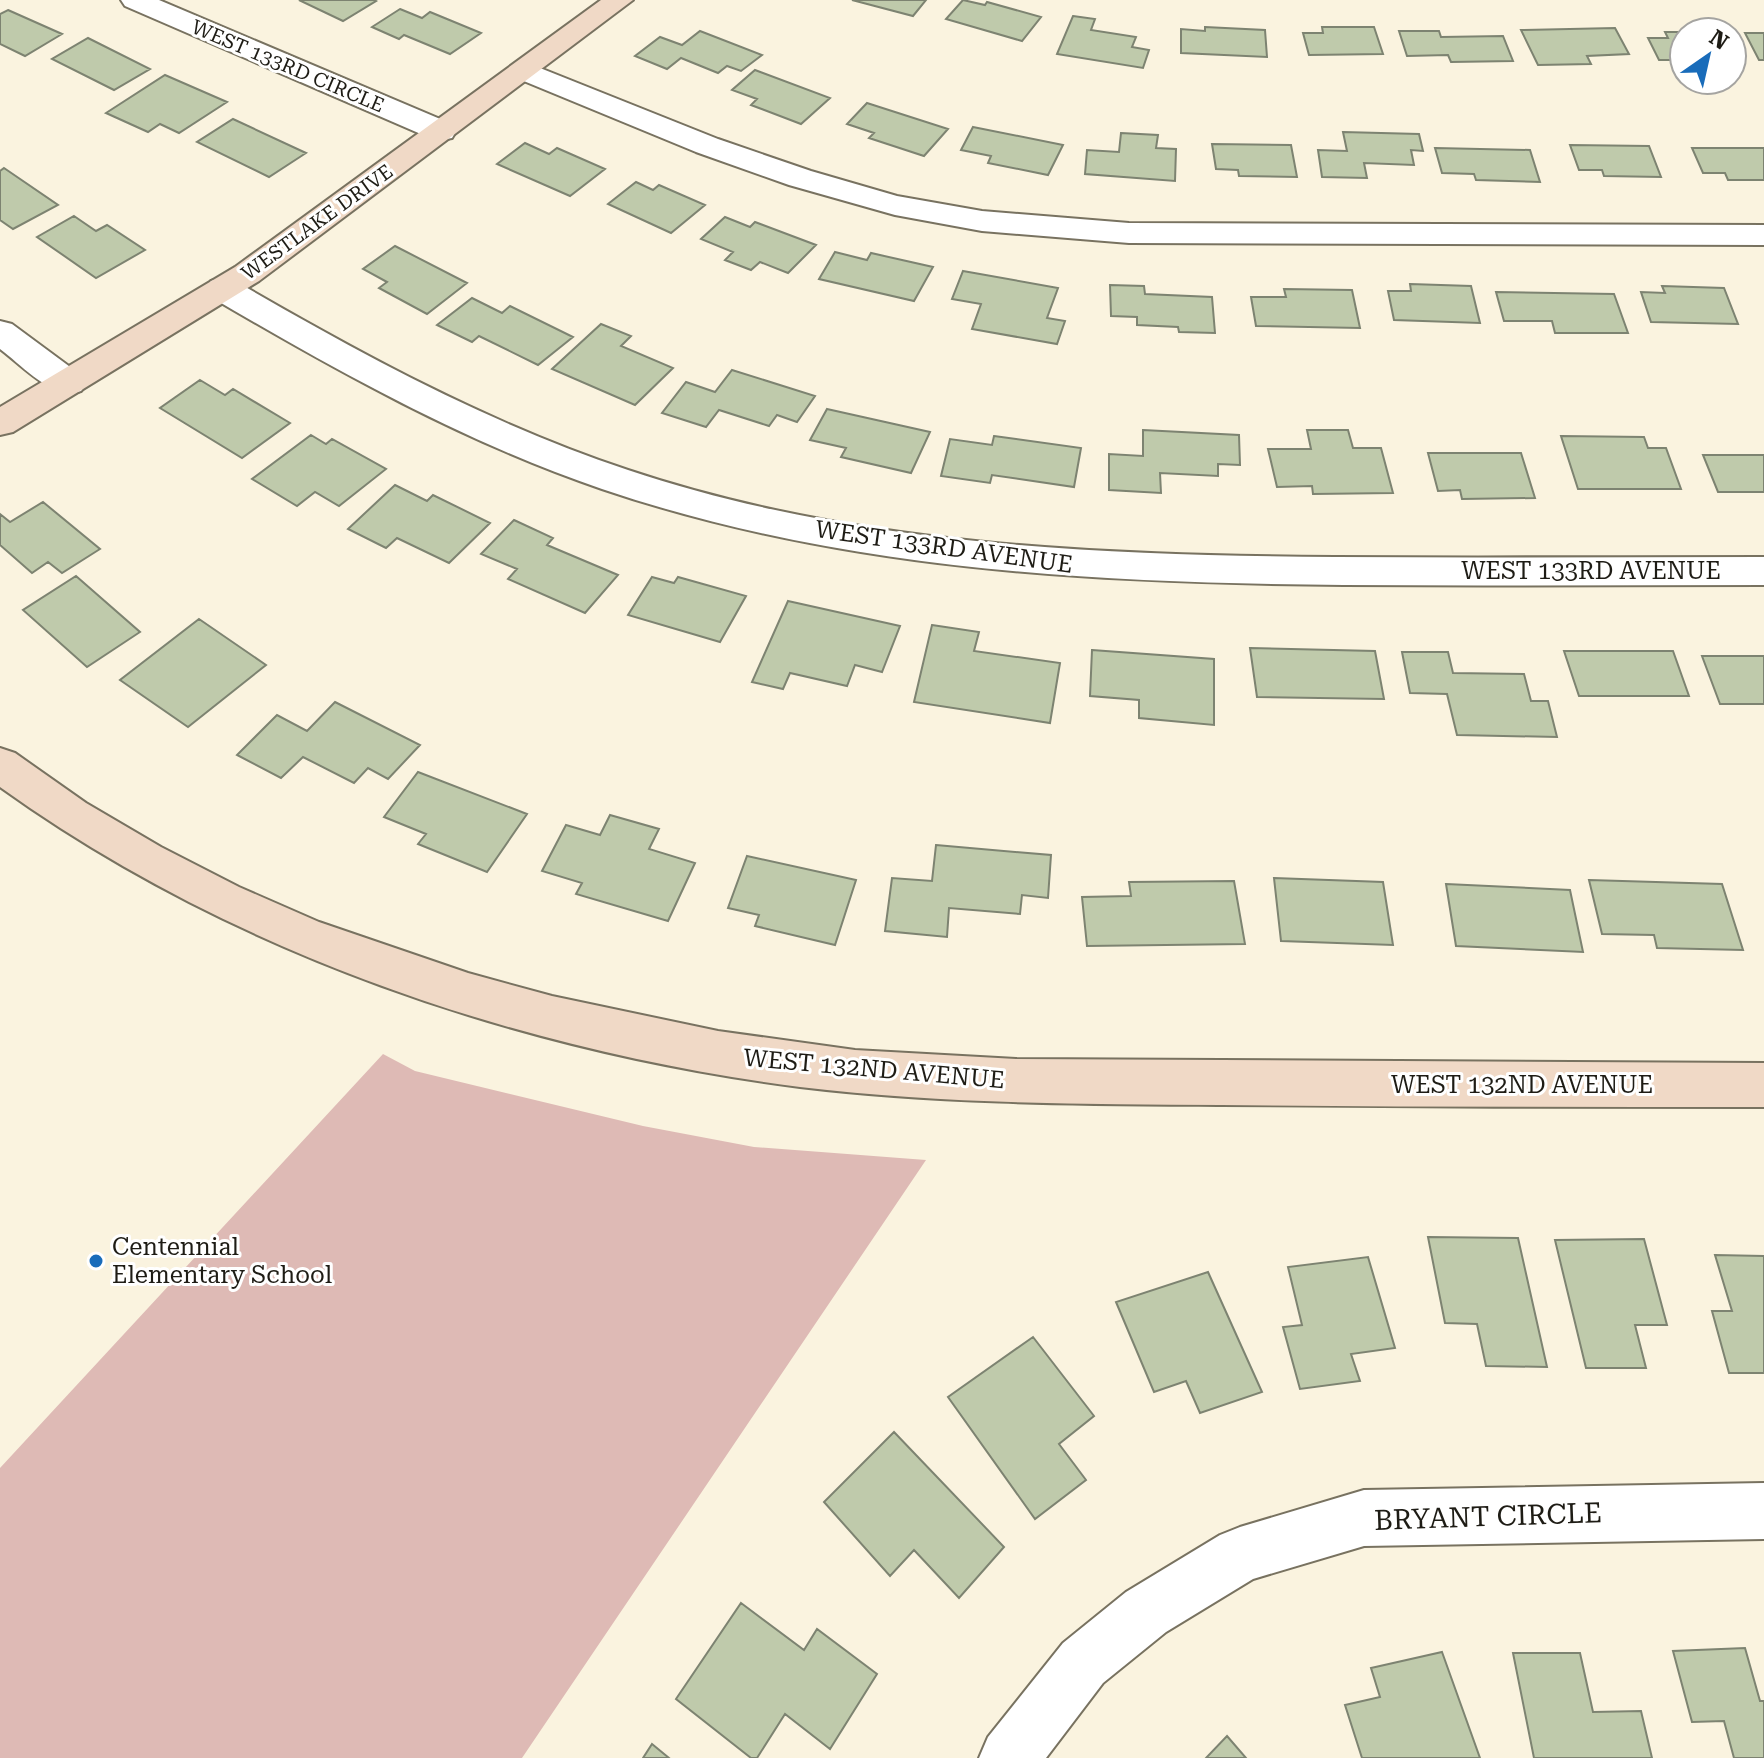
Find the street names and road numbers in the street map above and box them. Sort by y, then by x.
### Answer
street label: WEST 133RD CIRCLE [188,15,388,117]
street label: WESTLAKE DRIVE [237,159,397,285]
street label: WEST 133RD AVENUE [814,515,1074,579]
street label: WEST 133RD AVENUE [1461,557,1721,585]
street label: WEST 132ND AVENUE [742,1044,1006,1094]
street label: WEST 132ND AVENUE [1391,1071,1653,1099]
street label: BRYANT CIRCLE [1374,1496,1602,1537]

